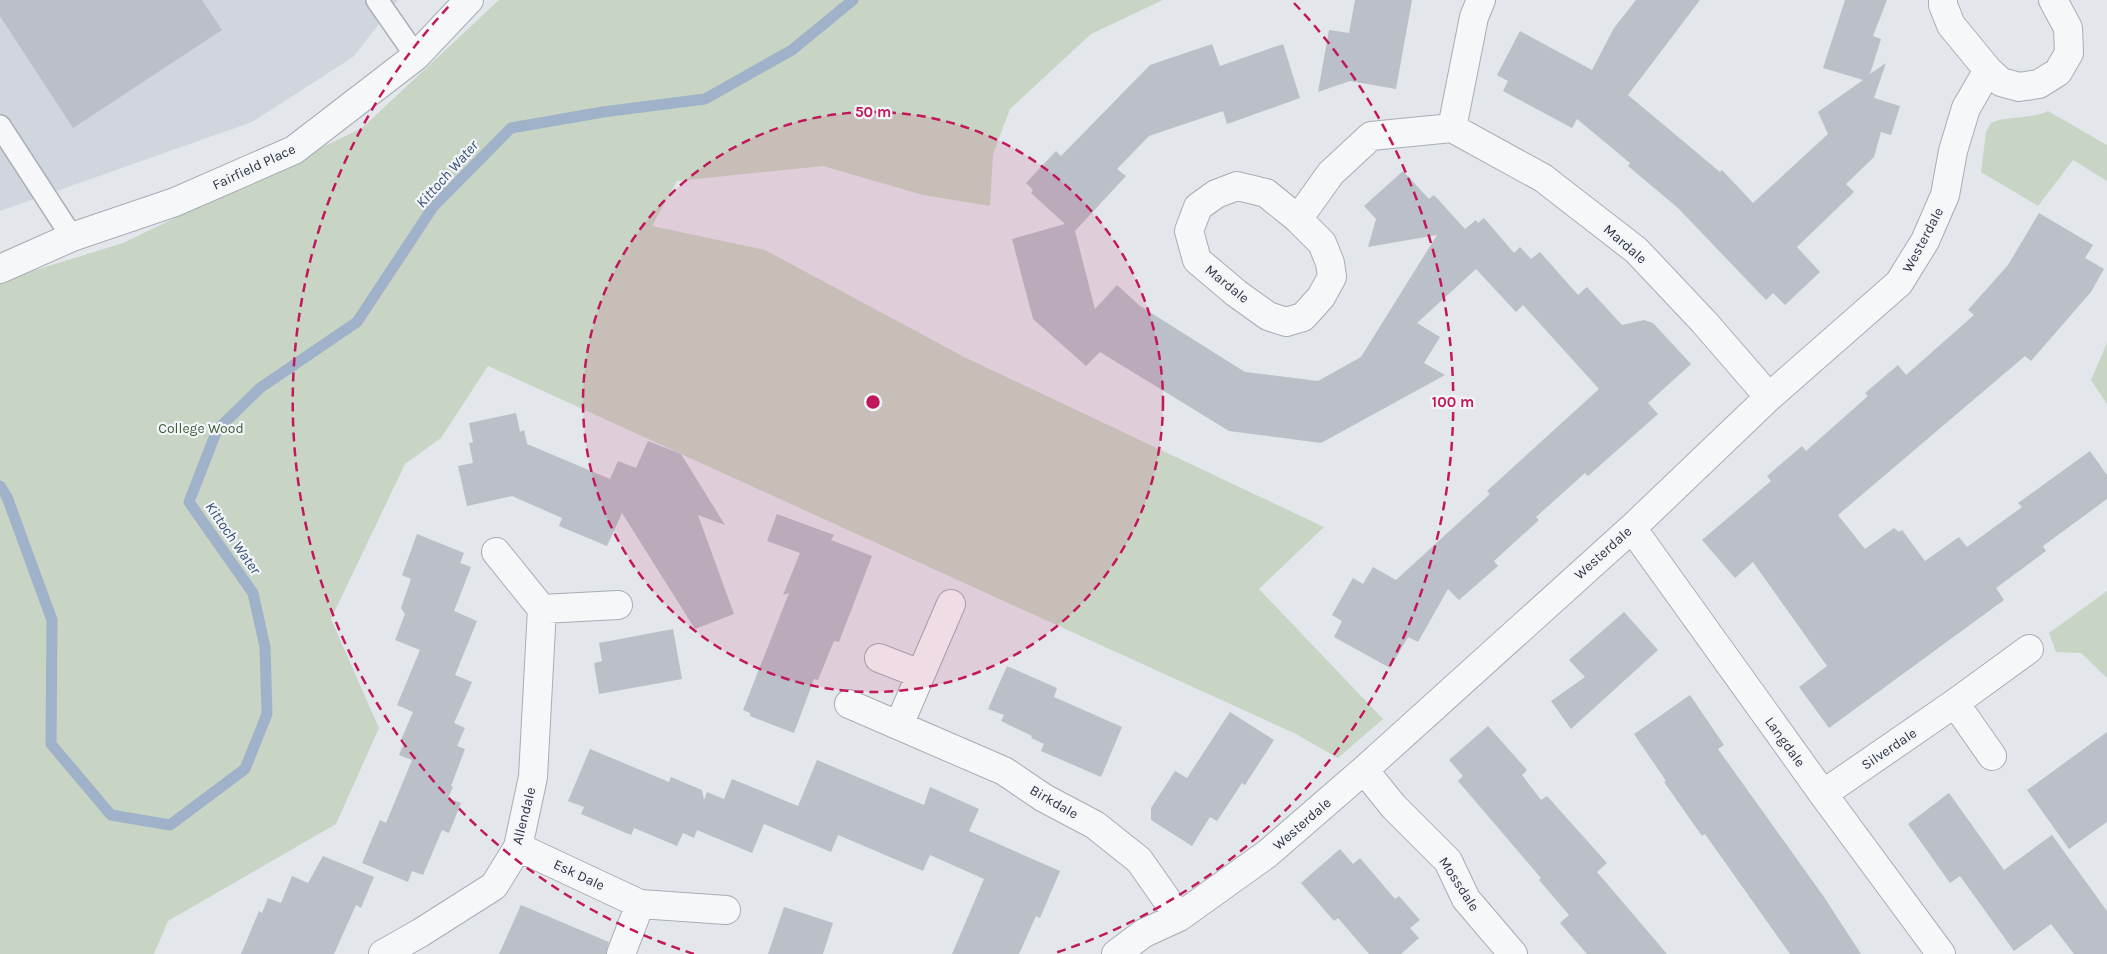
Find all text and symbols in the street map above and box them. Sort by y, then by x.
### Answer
text: 50 m [855,103,891,121]
water label: Kittoch Water [412,136,483,211]
street label: Fairfield Place [210,140,298,194]
street label: Westerdale [1899,205,1947,275]
street label: Mardale [1600,221,1650,267]
street label: Mardale [1202,261,1252,307]
centre of rings [864,393,882,411]
text: 100 m [1432,393,1474,411]
park label: College Wood [158,420,244,437]
water label: Kittoch Water [201,498,265,578]
street label: Westerdale [1571,523,1635,583]
street label: Langdale [1761,714,1809,770]
street label: Silverdale [1858,724,1920,774]
street label: Birkdale [1027,781,1081,823]
street label: Allendale [509,785,539,847]
street label: Westerdale [1270,794,1334,854]
street label: Mossdale [1435,854,1483,914]
street label: Esk Dale [551,856,607,894]

